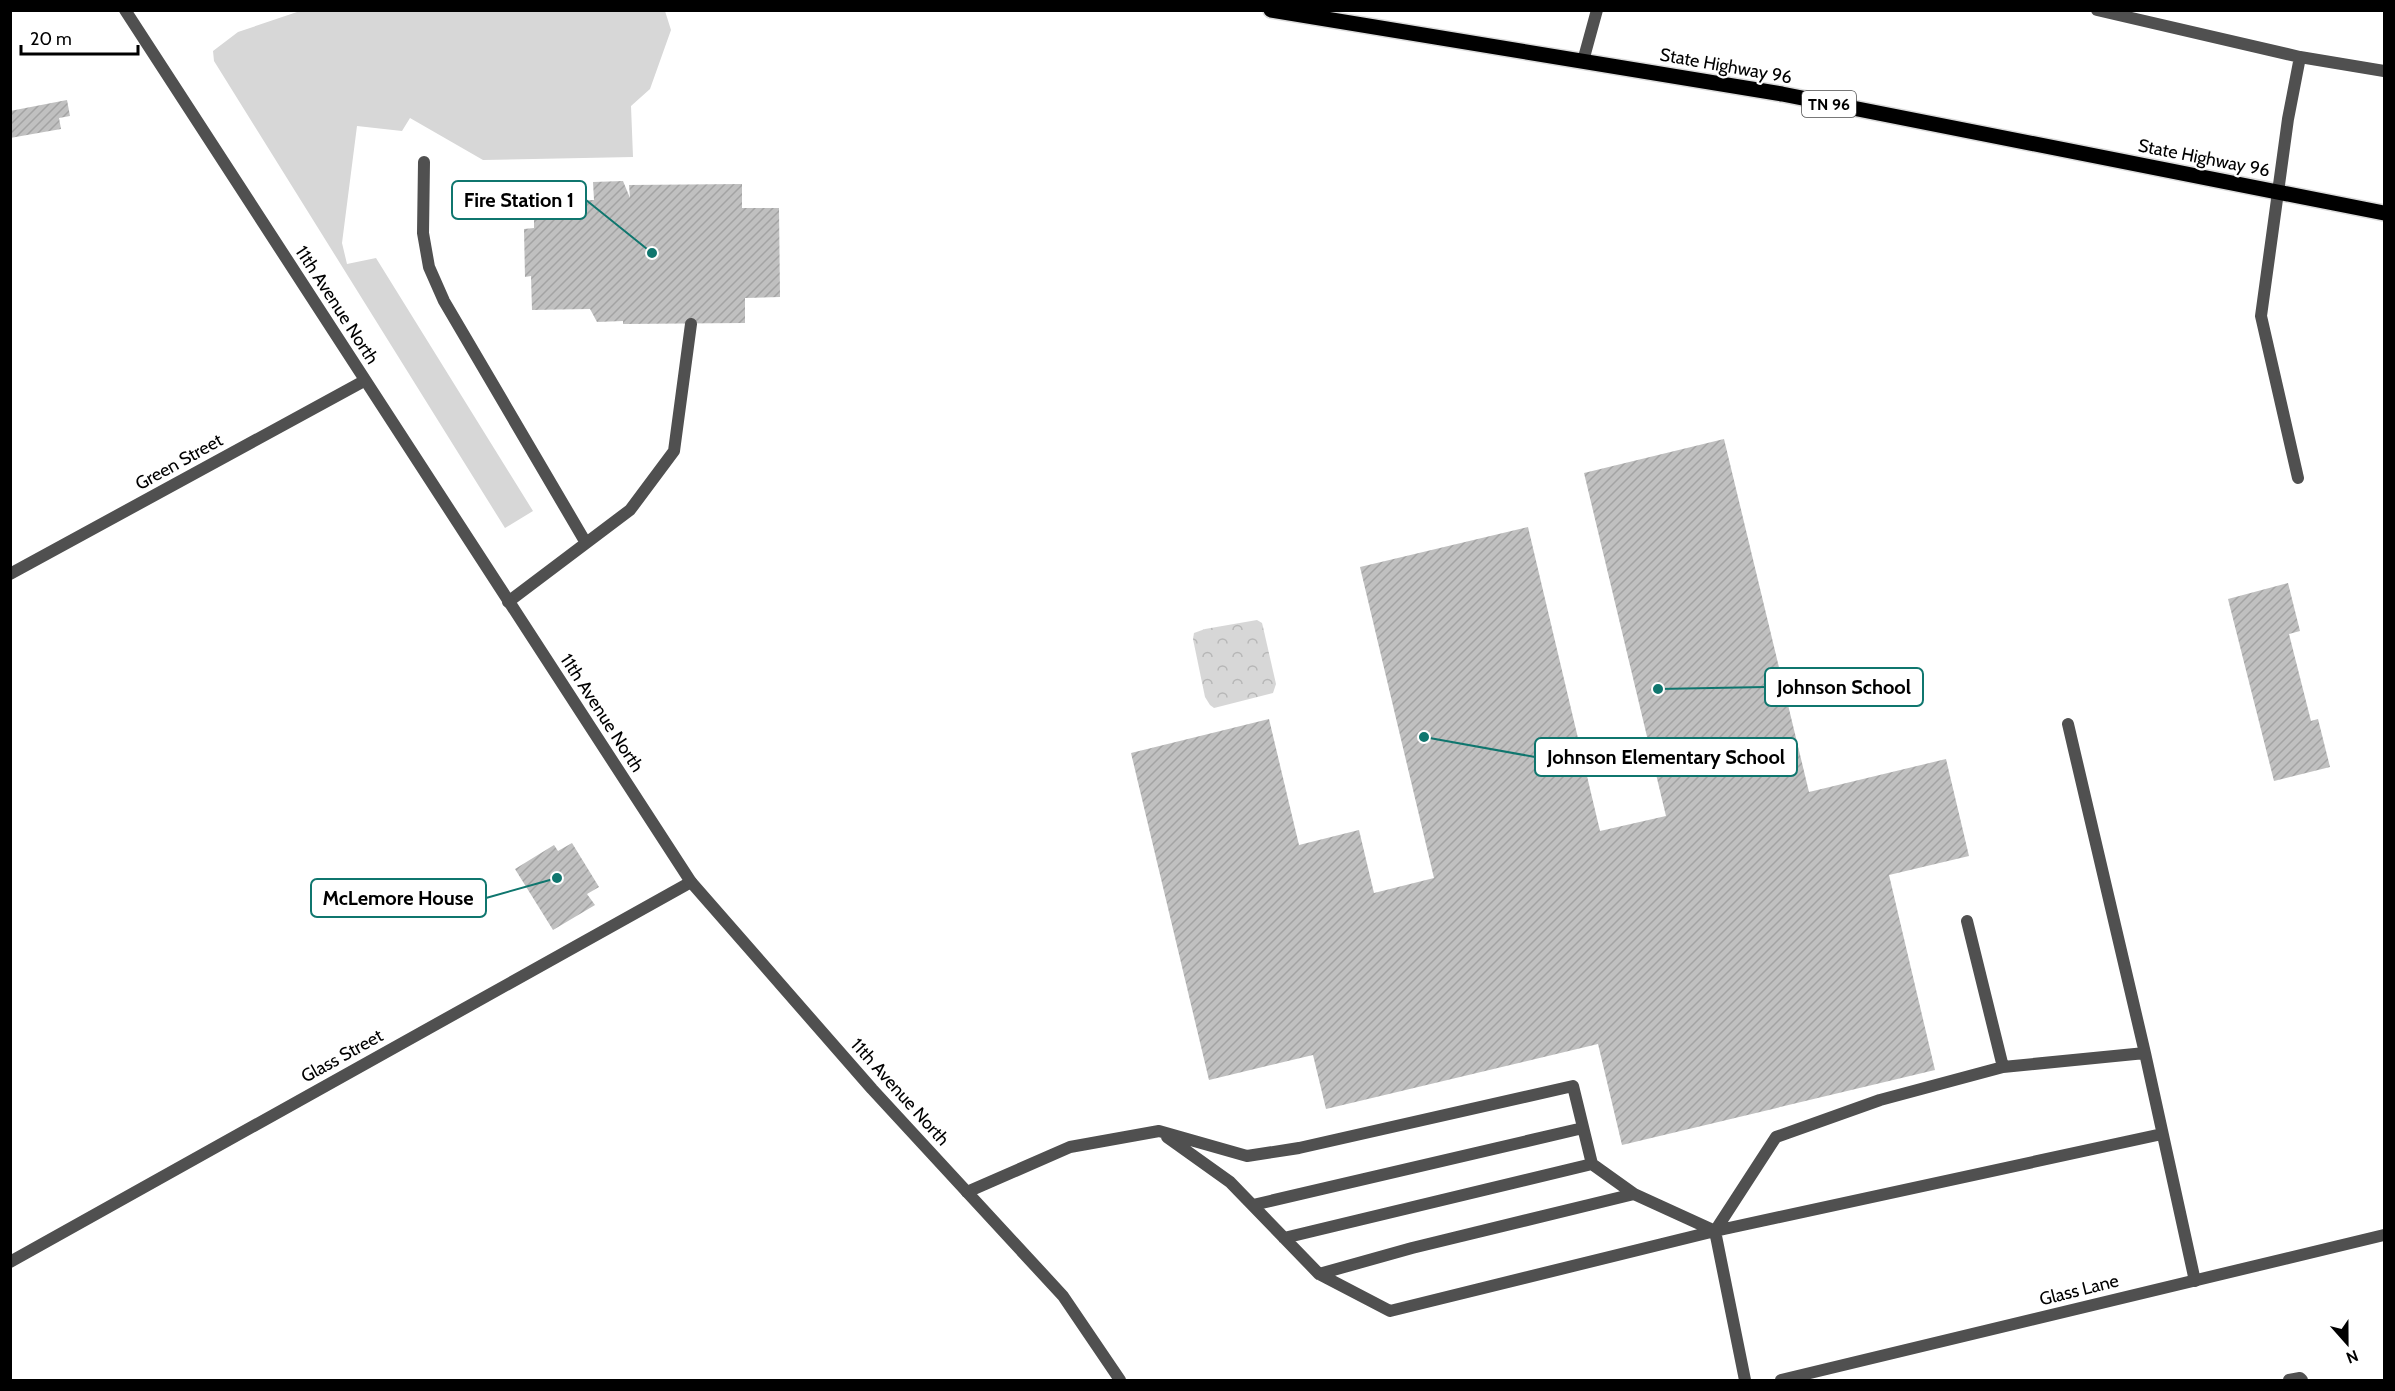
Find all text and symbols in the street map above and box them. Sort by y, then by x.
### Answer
scale bar [21,18,138,56]
text: 20 m [30,28,72,50]
street label: State Highway 96 [1658,44,1794,88]
road number: TN 96 [1802,91,1856,117]
street label: State Highway 96 [2136,134,2272,182]
callout: Fire Station 1 [452,181,586,219]
text: Fire Station 1 [464,188,574,212]
street label: 11th Avenue North [291,242,383,368]
street label: Green Street [132,429,226,495]
street label: 11th Avenue North [556,650,648,776]
callout: Johnson School [1765,668,1923,706]
text: Johnson School [1776,675,1911,699]
callout: Johnson Elementary School [1535,738,1797,776]
text: Johnson Elementary School [1546,745,1785,769]
callout: McLemore House [311,879,486,917]
text: McLemore House [322,886,474,910]
street label: Glass Street [297,1025,387,1087]
street label: 11th Avenue North [846,1034,954,1150]
street label: Glass Lane [2037,1270,2121,1310]
north arrow [2317,1313,2377,1373]
text: N [2344,1346,2361,1367]

